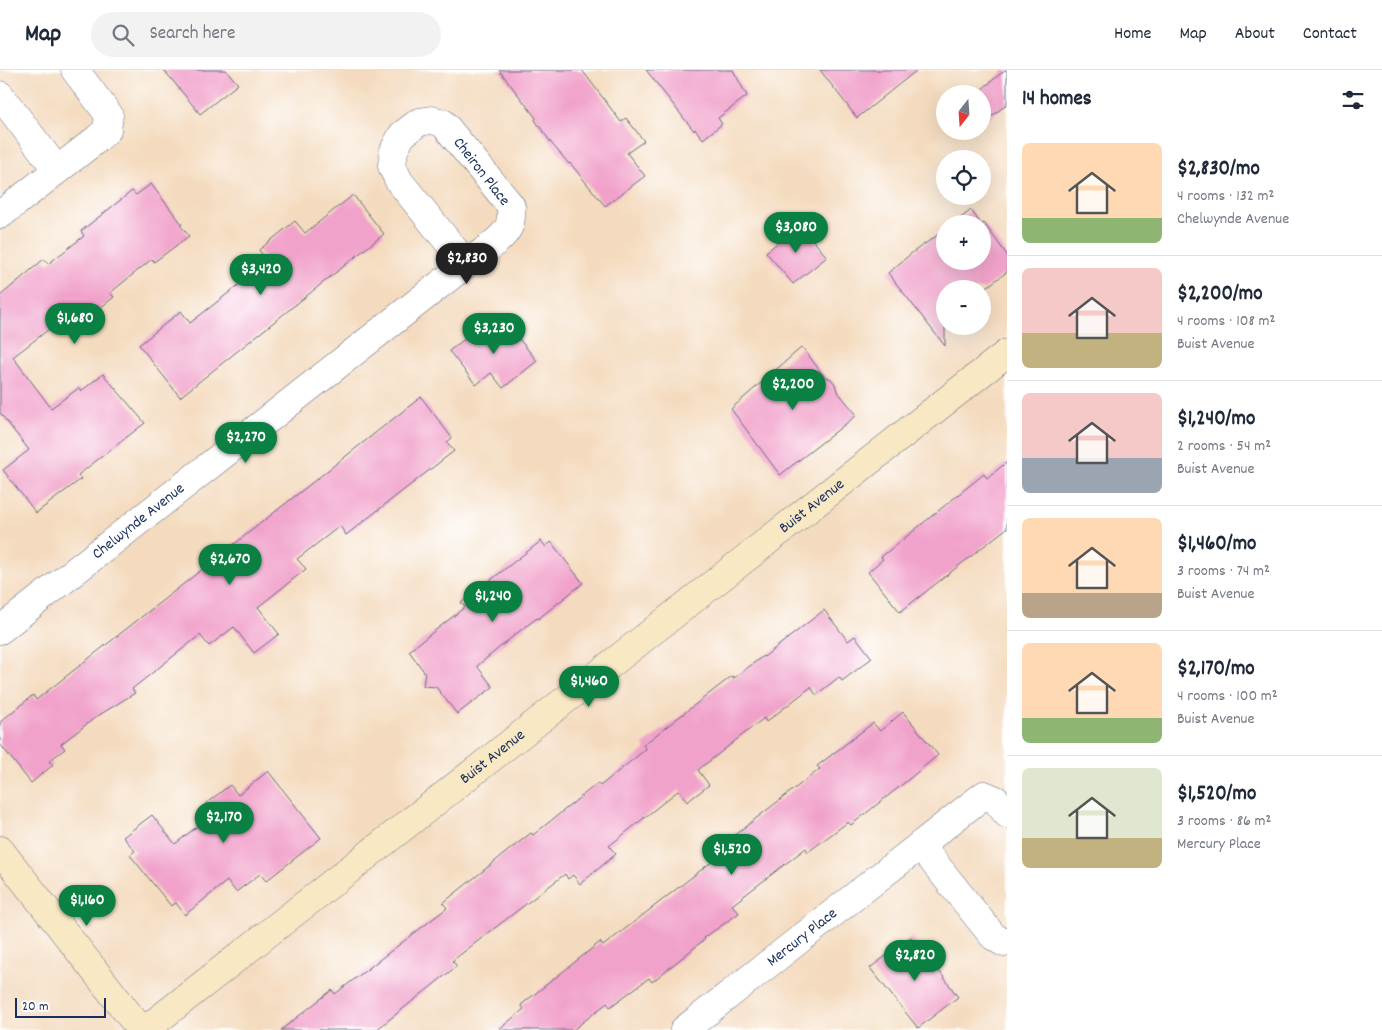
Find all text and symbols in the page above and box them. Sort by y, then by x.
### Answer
search box [91,12,441,57]
text: Map [25,18,61,52]
icon: search [109,21,137,49]
text: Search here [149,21,235,48]
text: Home [1114,22,1151,47]
text: Map [1179,22,1207,47]
text: About [1235,22,1275,47]
text: Contact [1303,22,1357,47]
north arrow [936,85,991,140]
map controls [936,85,991,335]
text: 14 homes [1022,85,1092,115]
icon: filters [1339,86,1367,114]
street label: Cheiron Place [447,133,515,211]
button: locate [936,150,991,205]
text: $2,830/mo [1177,155,1260,185]
icon: home [1062,163,1122,223]
text: 4 rooms · 132 m² [1177,185,1274,208]
text: Chelwynde Avenue [1177,208,1289,231]
pin: $3,080 [755,212,837,254]
button: + [936,215,991,270]
text: $3,080 [775,216,817,239]
pin: $2,830 [426,242,508,285]
text: $2,830 [447,247,487,270]
pin: $3,420 [220,254,302,296]
text: $3,420 [241,258,281,281]
button: − [936,280,991,335]
text: $2,200/mo [1177,280,1263,310]
icon: home [1062,288,1122,348]
pin: $1,680 [34,302,116,345]
text: $1,680 [56,307,94,330]
text: 4 rooms · 108 m² [1177,310,1275,333]
pin: $3,230 [453,312,535,355]
text: $3,230 [473,317,515,340]
text: Buist Avenue [1177,333,1255,356]
pin: $2,200 [752,368,834,411]
text: $2,200 [772,373,814,396]
text: $1,240/mo [1177,405,1255,435]
icon: home [1062,413,1122,473]
pin: $2,270 [205,422,287,464]
text: $2,270 [226,426,266,449]
text: 2 rooms · 54 m² [1177,435,1271,458]
text: Buist Avenue [1177,458,1255,481]
street label: Buist Avenue [774,473,850,539]
street label: Chelwynde Avenue [87,478,190,565]
text: $1,460/mo [1177,530,1256,560]
icon: home [1062,538,1122,598]
pin: $2,670 [189,544,271,586]
text: $2,670 [210,548,250,571]
text: 3 rooms · 74 m² [1177,560,1270,583]
pin: $1,240 [452,580,534,623]
text: Buist Avenue [1177,583,1255,606]
text: $1,240 [474,585,512,608]
text: $2,170/mo [1177,655,1255,685]
icon: home [1062,663,1122,723]
pin: $1,460 [548,666,630,708]
text: $1,460 [570,670,608,693]
text: 4 rooms · 100 m² [1177,685,1278,708]
text: Buist Avenue [1177,708,1255,731]
street label: Buist Avenue [455,724,530,790]
text: $1,520/mo [1177,780,1256,810]
icon: home [1062,788,1122,848]
pin: $2,170 [183,802,265,844]
text: $2,170 [206,806,242,829]
text: 3 rooms · 86 m² [1177,810,1271,833]
text: Mercury Place [1177,833,1261,856]
pin: $1,520 [691,834,773,876]
text: $1,520 [713,838,751,861]
pin: $1,160 [46,884,128,927]
text: $1,160 [70,889,104,912]
street label: Mercury Place [762,903,842,972]
pin: $2,820 [874,940,956,982]
text: $2,820 [895,944,935,967]
scale bar [15,995,106,1018]
text: 20 m [22,997,49,1017]

